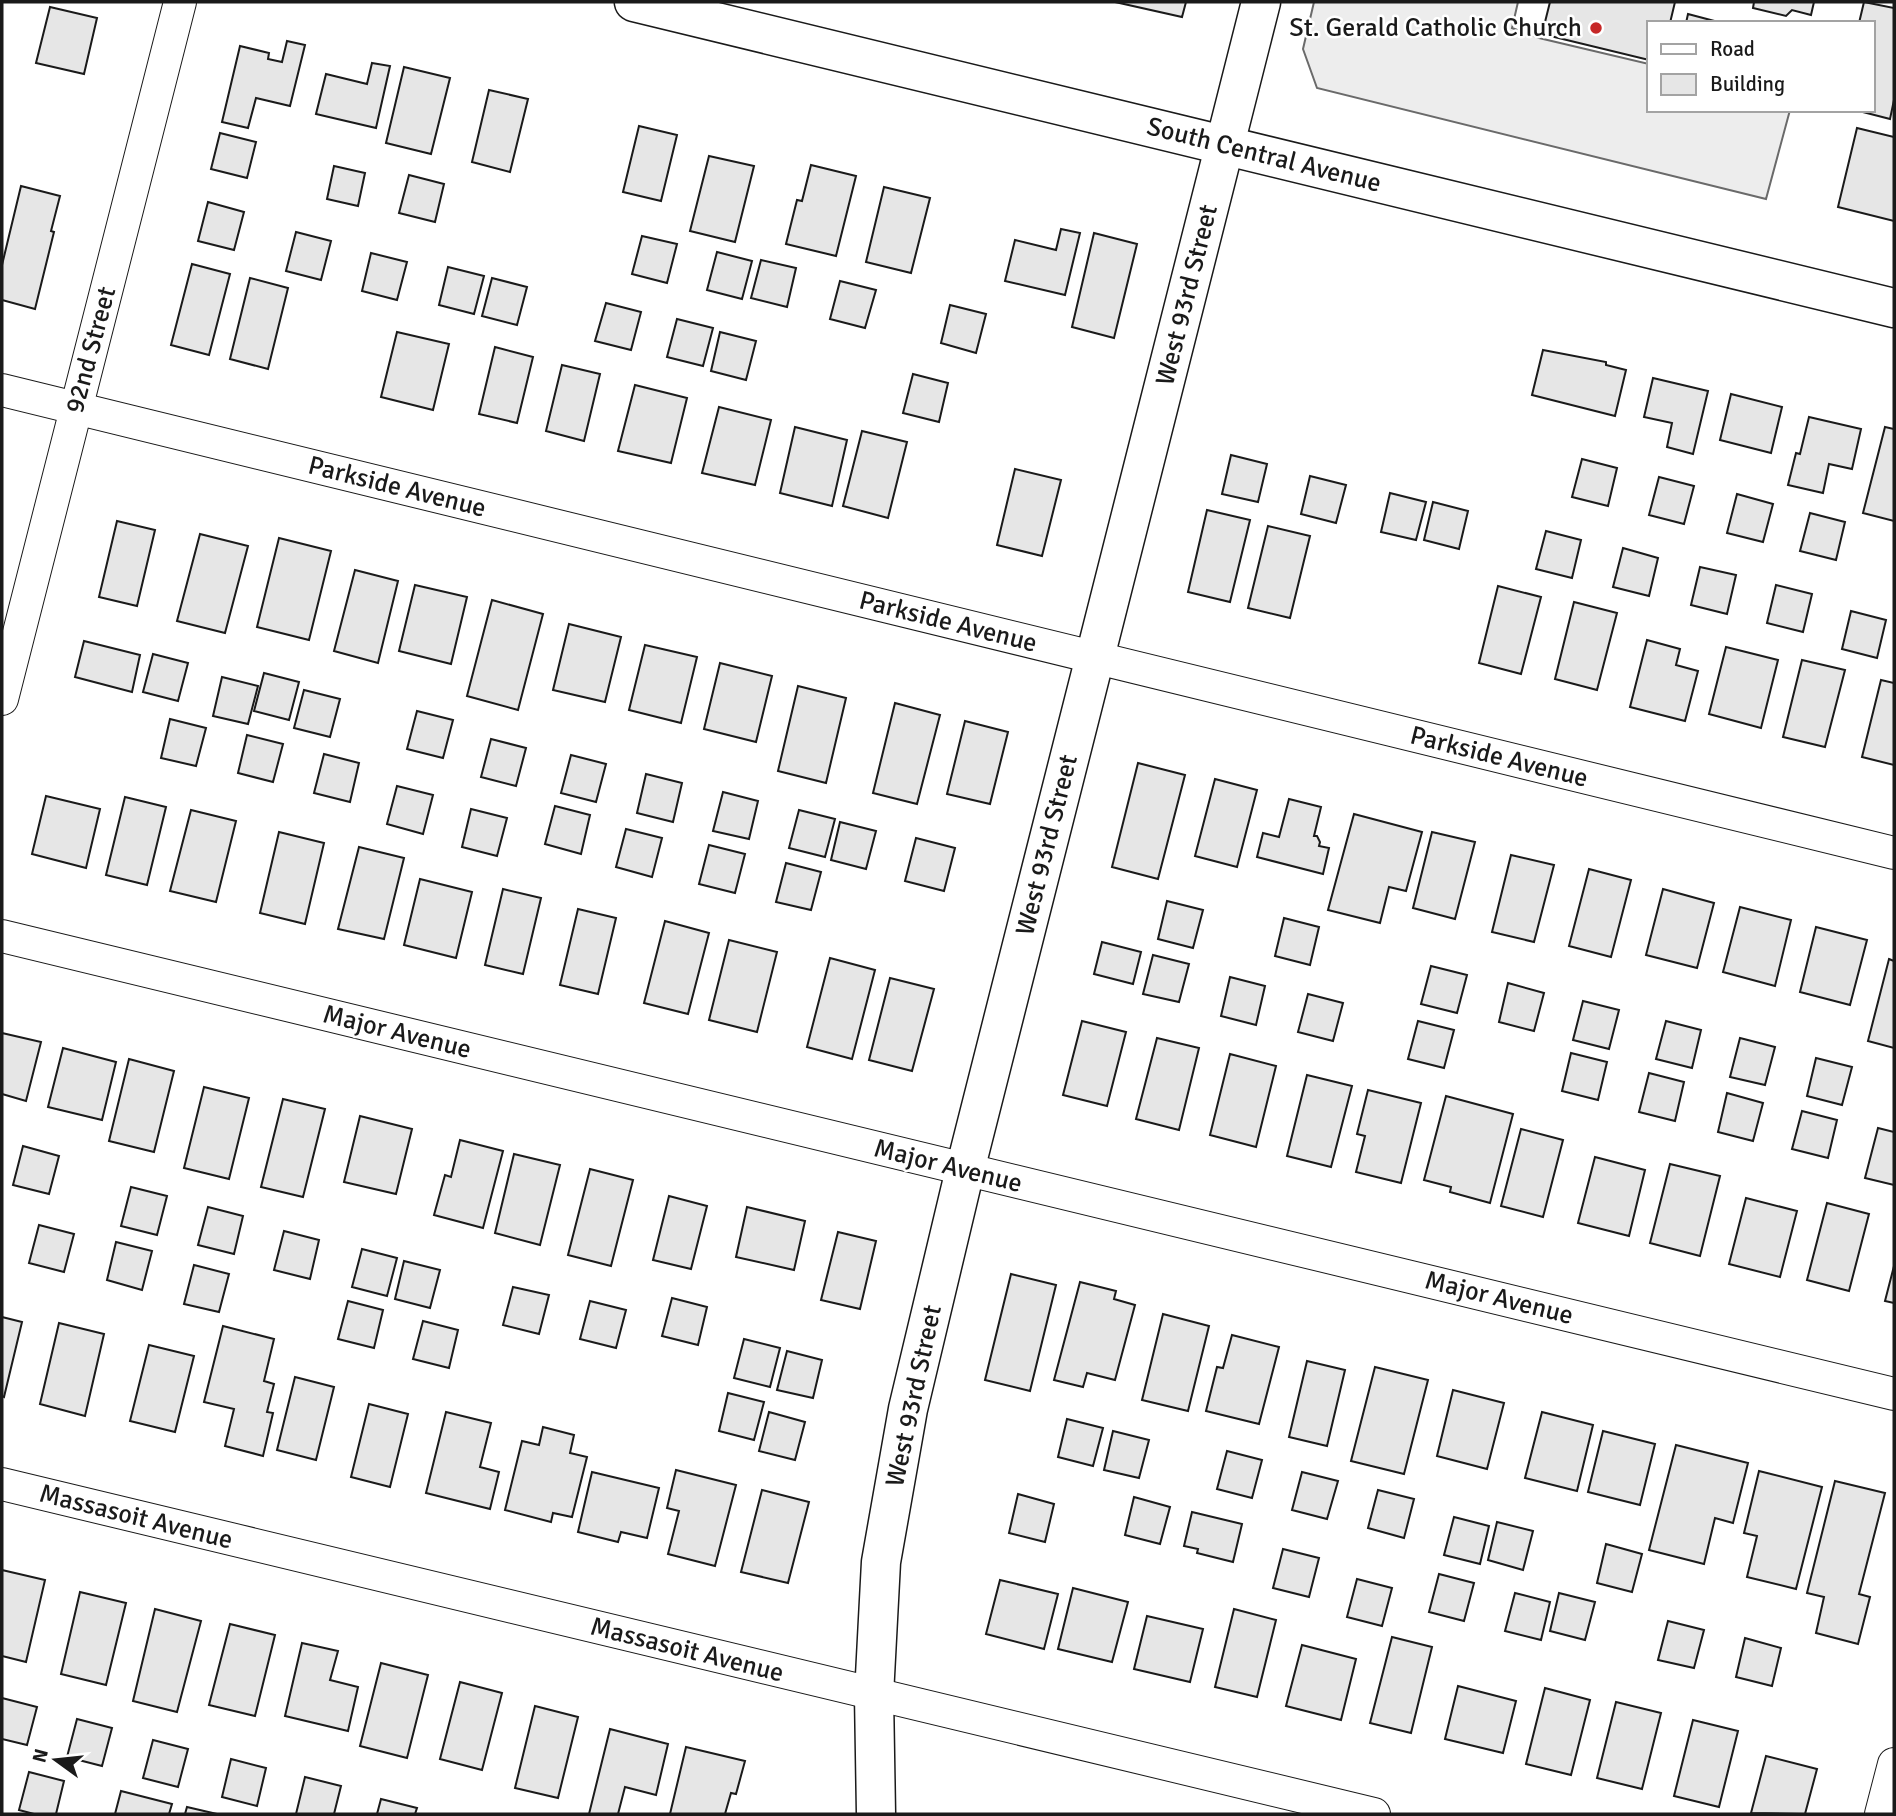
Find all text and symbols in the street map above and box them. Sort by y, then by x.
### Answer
place label: St. Gerald Catholic Church [1289,12,1582,44]
marker: St. Gerald Catholic Church [1588,20,1604,36]
legend [1647,21,1875,112]
text: Road [1710,36,1755,62]
text: Building [1710,71,1785,97]
street label: South Central Avenue [1144,110,1384,200]
street label: West 93rd Street [1149,201,1225,389]
street label: 92nd Street [59,283,123,417]
street label: Parkside Avenue [305,449,489,525]
street label: Parkside Avenue [856,584,1040,660]
street label: Parkside Avenue [1407,719,1591,795]
street label: West 93rd Street [1009,751,1085,939]
street label: Major Avenue [320,998,474,1066]
street label: Major Avenue [871,1132,1025,1200]
street label: Major Avenue [1422,1264,1576,1332]
street label: West 93rd Street [879,1302,949,1490]
street label: Massasoit Avenue [36,1478,236,1556]
street label: Massasoit Avenue [587,1611,787,1689]
north arrow [21,1725,91,1795]
text: N [27,1746,54,1765]

